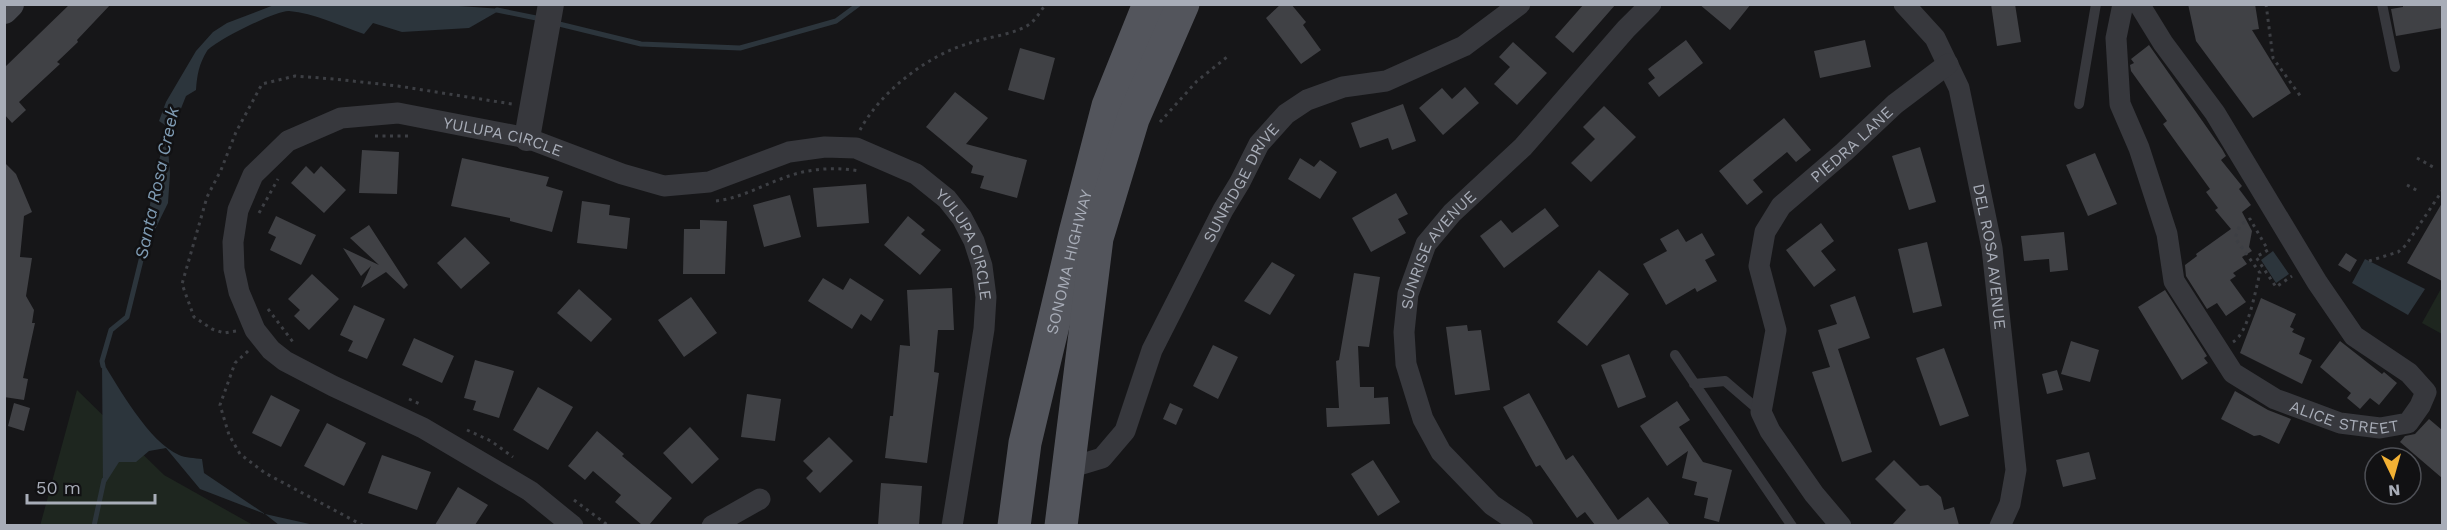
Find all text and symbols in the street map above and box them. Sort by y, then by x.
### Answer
street label: PIEDRA LANE [1807,102,1897,187]
water label: Santa Rosa Creek [130,104,183,261]
street label: YULUPA CIRCLE [441,113,565,161]
street label: SUNRIDGE DRIVE [1199,119,1283,246]
street label: DEL ROSA AVENUE [1969,182,2010,330]
street label: YULUPA CIRCLE [932,185,995,302]
street label: SUNRISE AVENUE [1397,187,1480,310]
street label: SONOMA HIGHWAY [1042,188,1096,336]
street label: ALICE STREET [2287,396,2401,438]
north arrow [2363,446,2423,506]
scale bar [27,467,154,505]
text: 50 m [36,477,81,498]
text: N [2388,480,2401,500]

